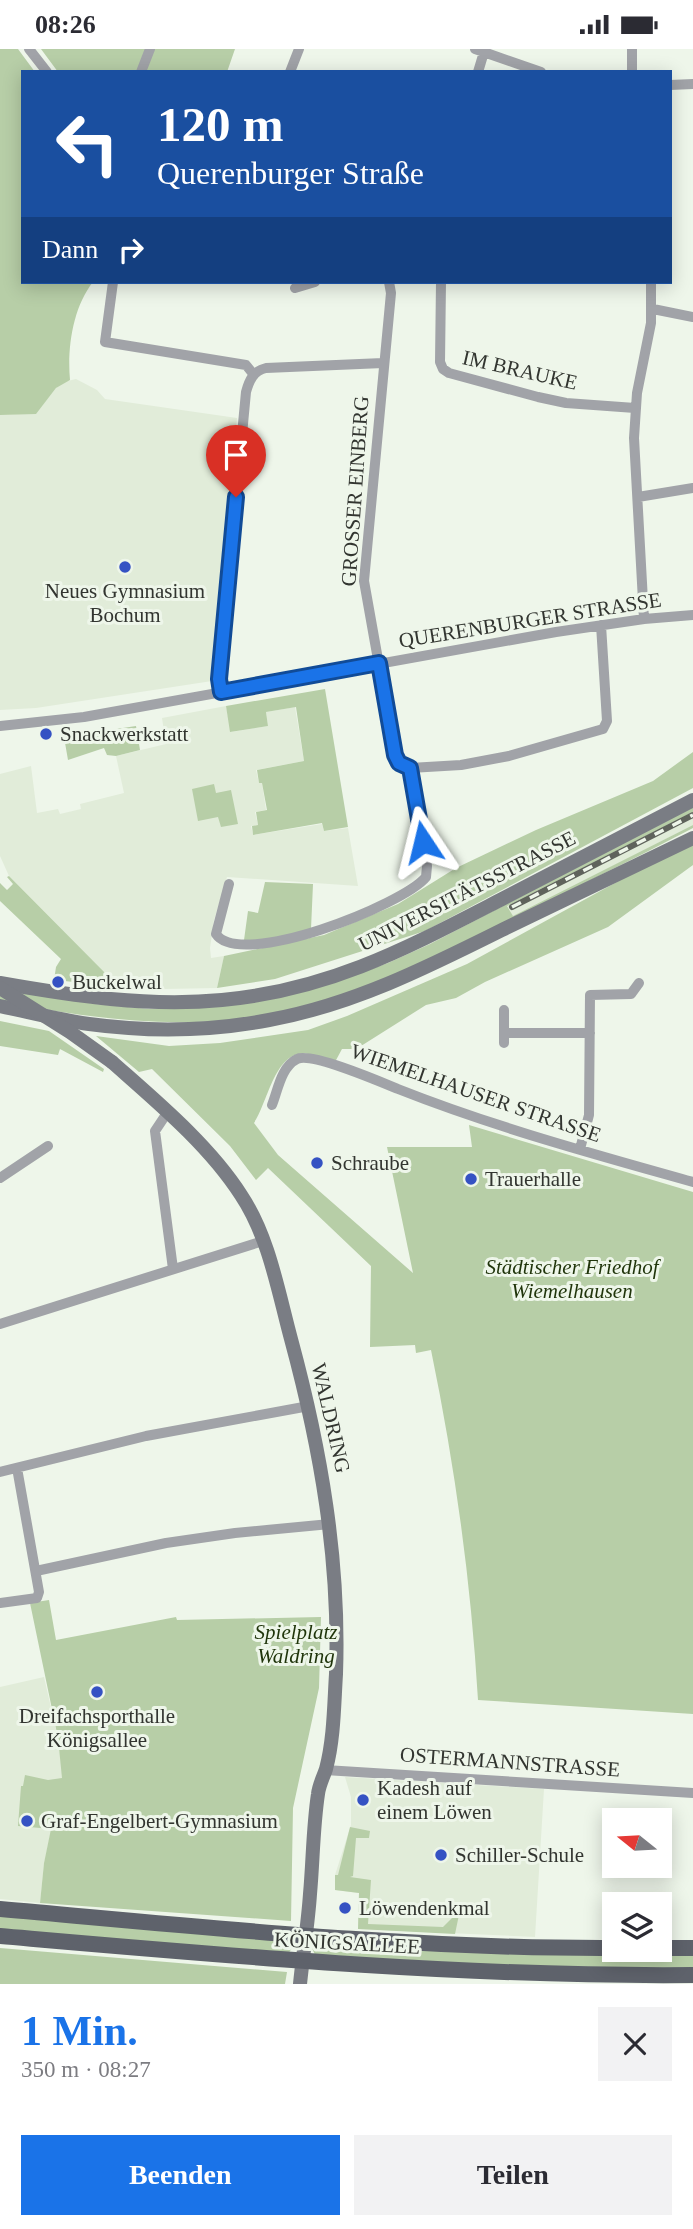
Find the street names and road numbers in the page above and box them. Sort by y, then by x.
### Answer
street label: IM BRAUKE [460,345,580,395]
street label: GROSSER EINBERG [336,395,374,587]
street label: QUERENBURGER STRASSE [397,587,663,653]
street label: UNIVERSITÄTSSTRASSE [354,826,580,956]
street label: WIEMELHAUSER STRASSE [348,1039,604,1147]
street label: WALDRING [307,1361,355,1475]
street label: OSTERMANNSTRASSE [399,1742,621,1782]
street label: KÖNIGSALLEE [274,1927,420,1959]

